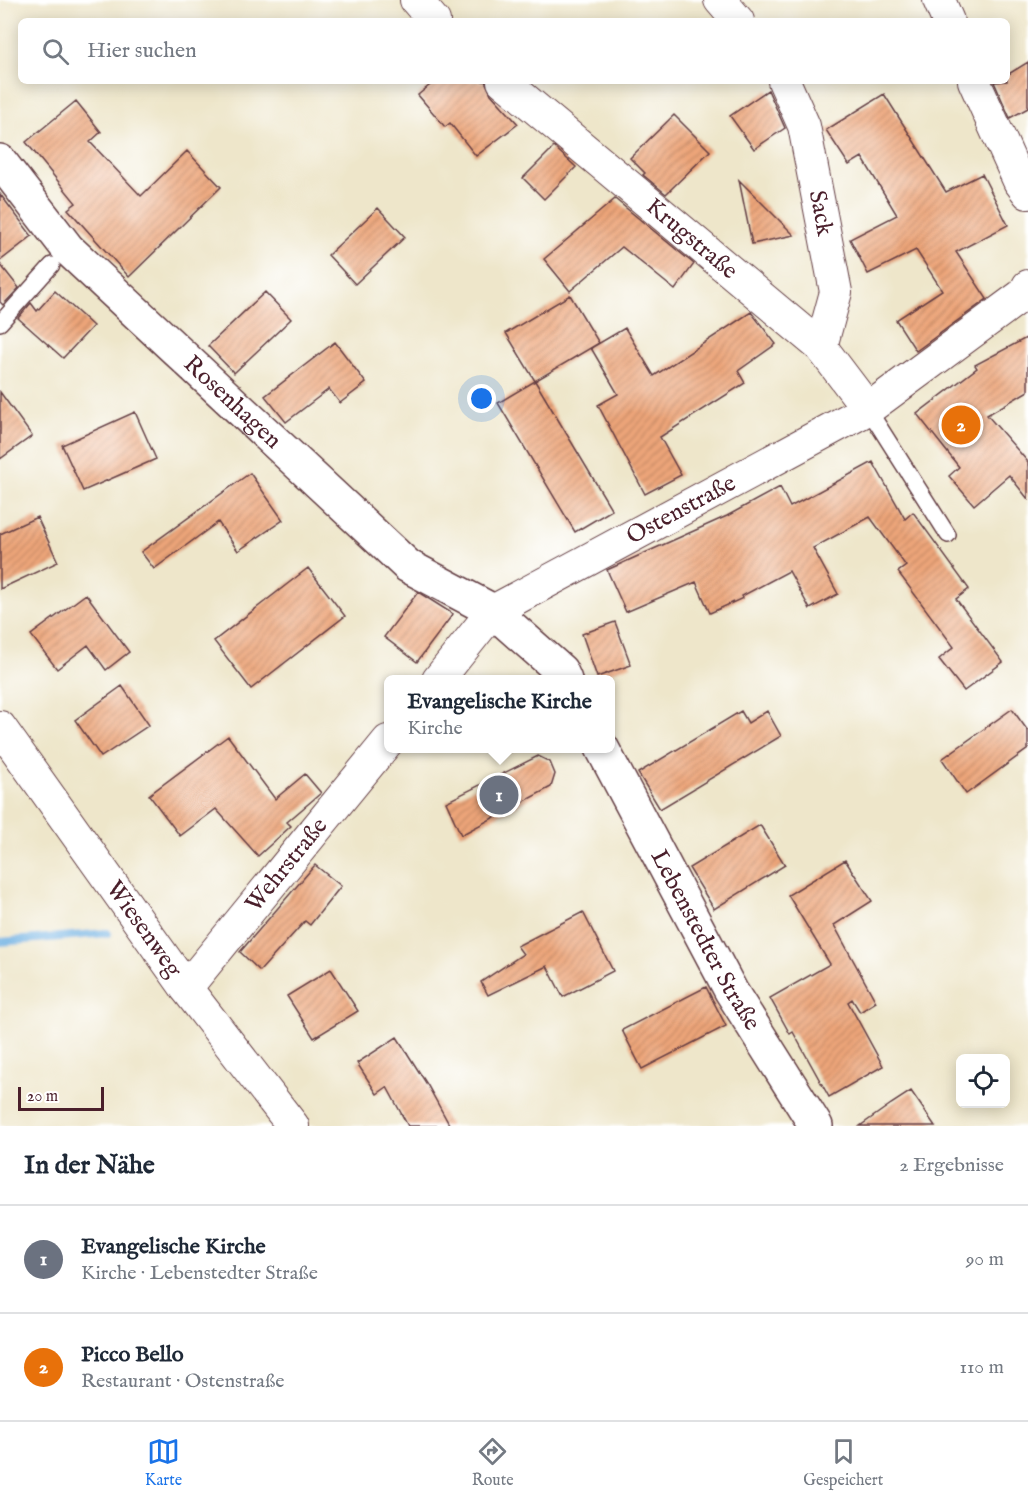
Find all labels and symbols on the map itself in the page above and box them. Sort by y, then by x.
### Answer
street label: Sack [801,188,840,239]
street label: Krugstraße [639,191,744,286]
street label: Rosenhagen [177,349,288,456]
your location [467,384,496,413]
pin: 2 [942,402,980,448]
street label: Ostenstraße [621,468,741,552]
pin: 1 [480,772,518,818]
street label: Wehrstraße [239,811,335,919]
street label: Lebenstedter Straße [643,844,767,1036]
street label: Wiesenweg [99,874,190,984]
scale bar [18,1084,104,1112]

